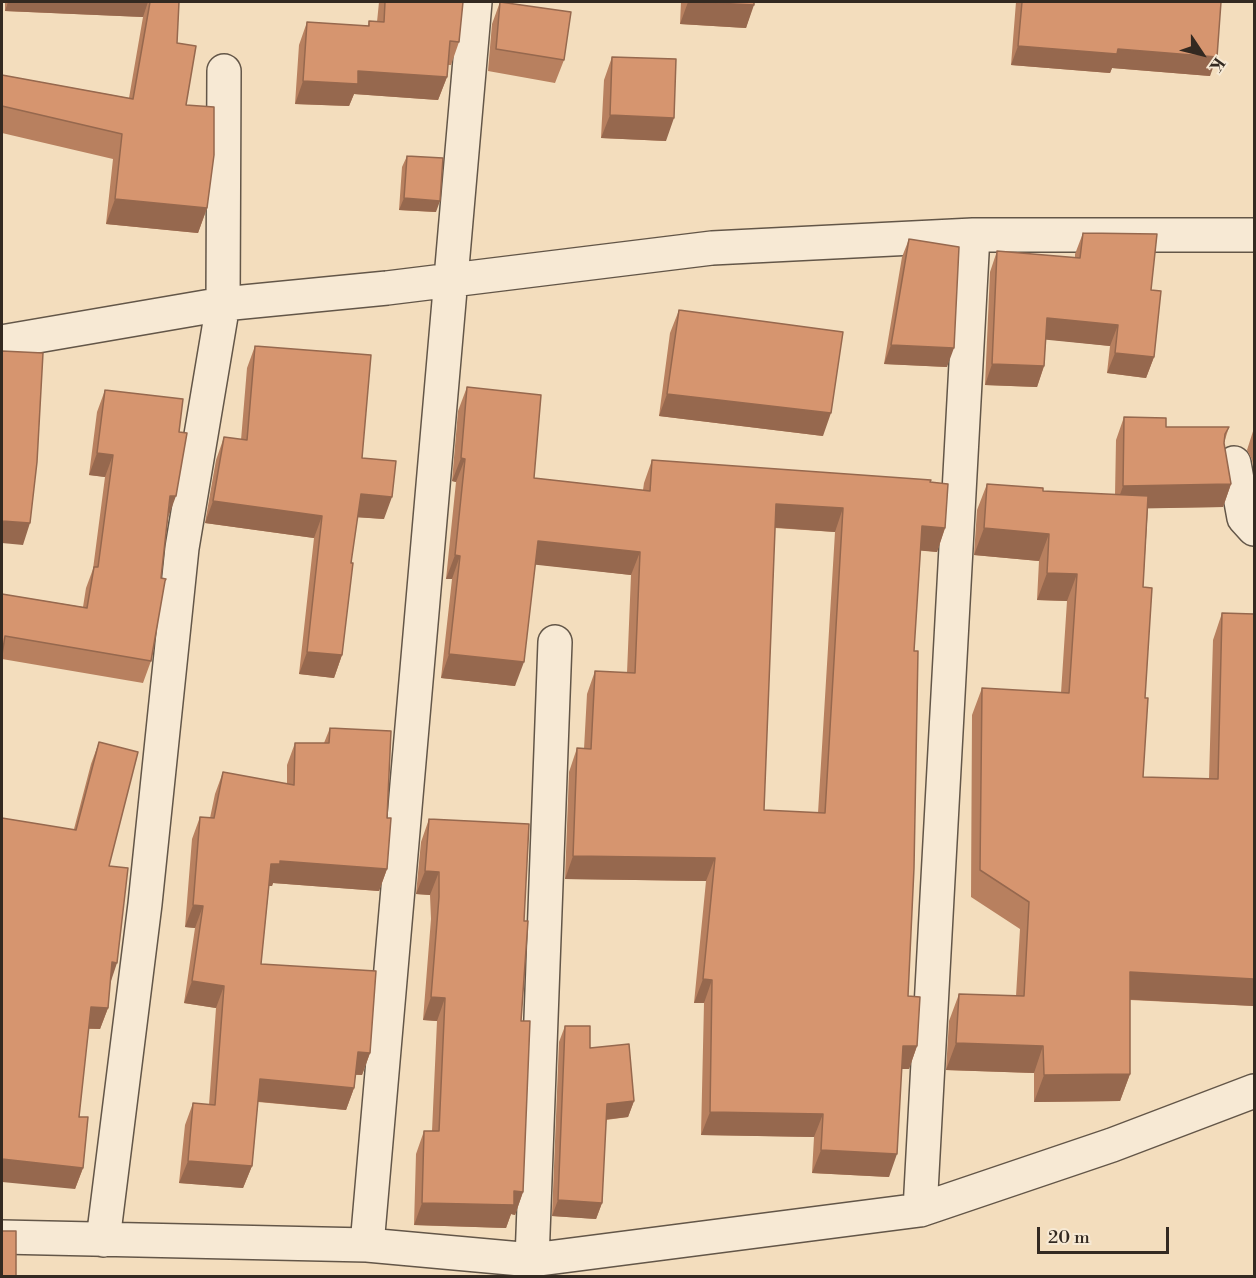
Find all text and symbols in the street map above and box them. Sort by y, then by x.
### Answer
north arrow [1172,24,1232,84]
text: K [1205,53,1229,75]
scale bar [1040,1215,1172,1253]
text: 20 m [1048,1226,1090,1249]

